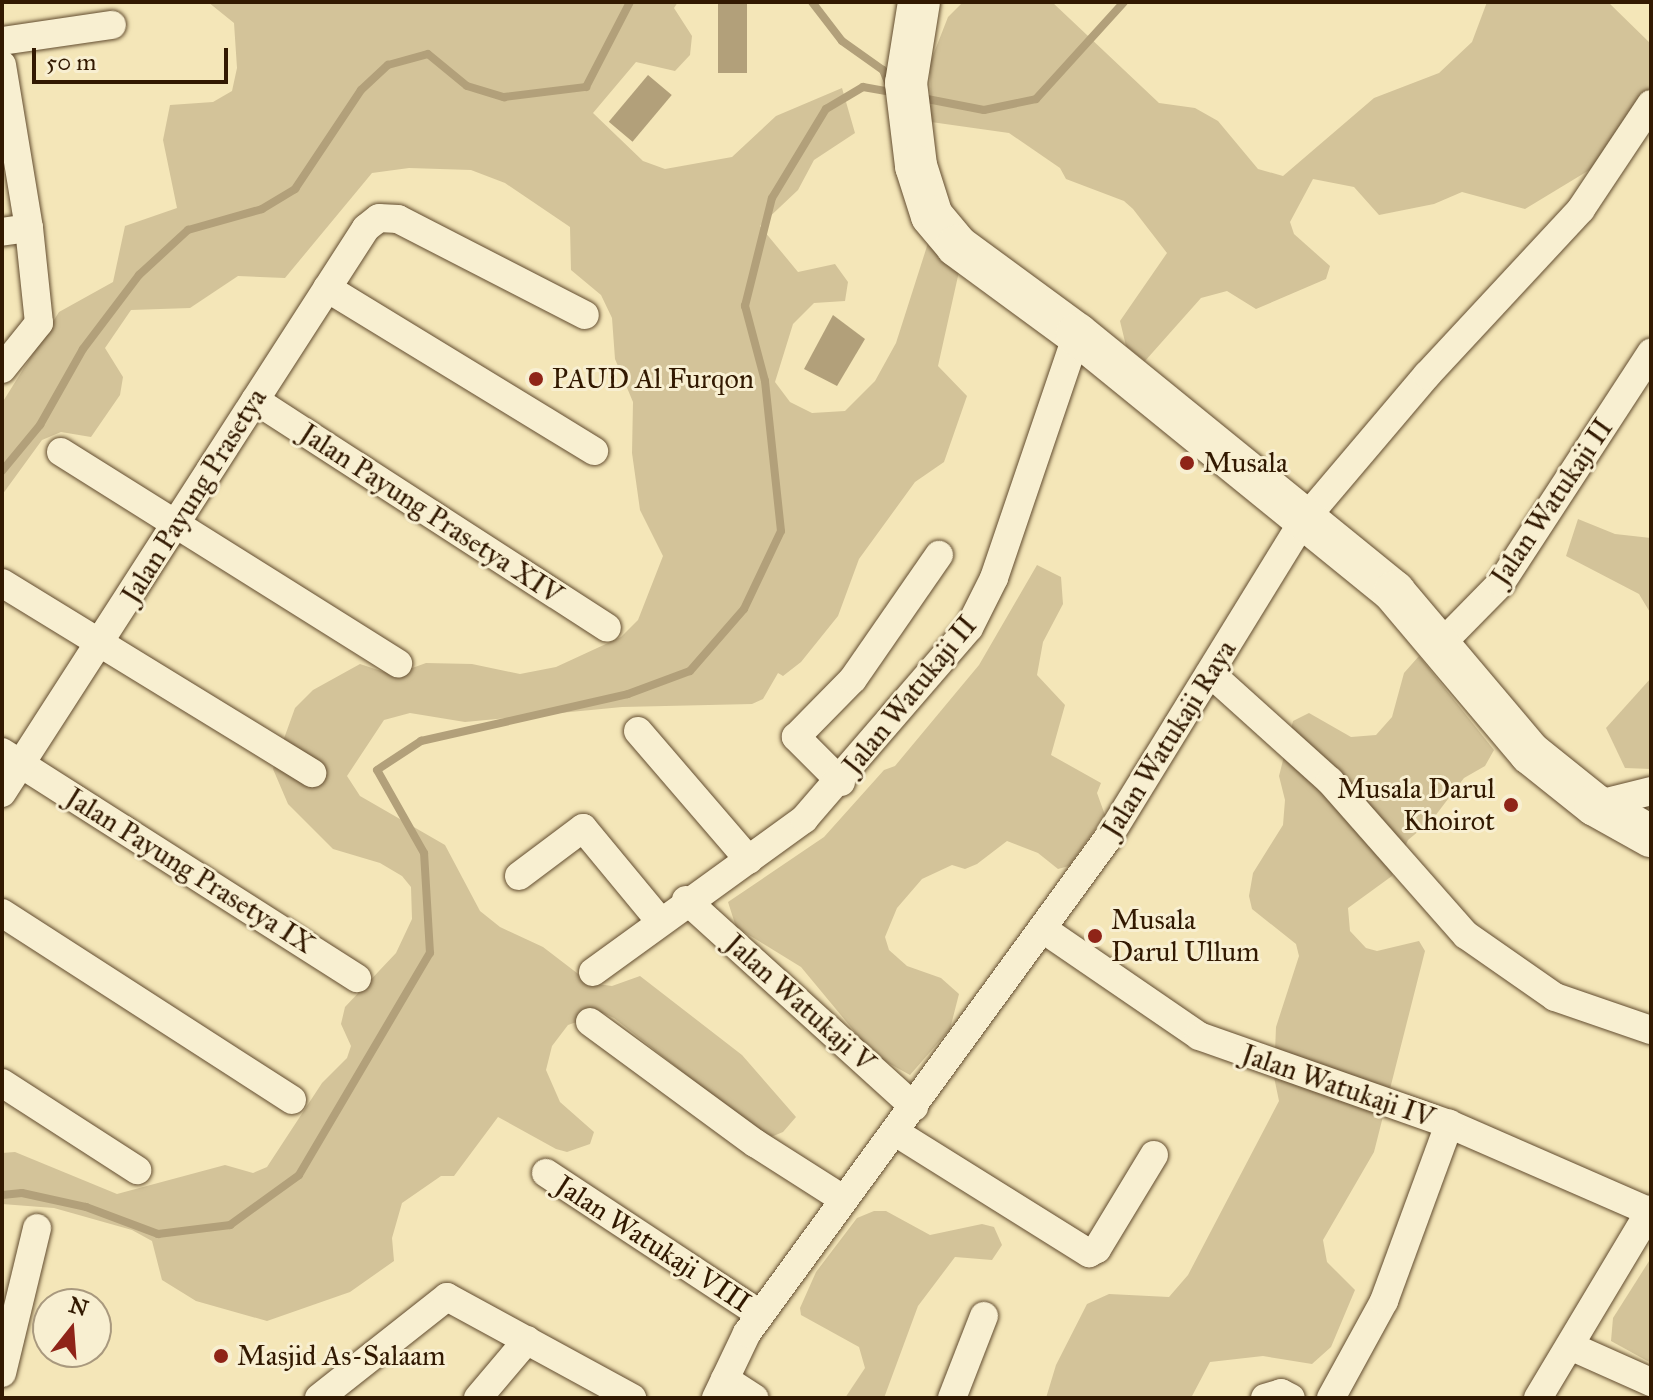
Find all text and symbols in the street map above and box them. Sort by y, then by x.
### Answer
scale bar [36,32,232,82]
text: 50 m [46,47,96,77]
place label: PAUD Al Furqon [552,362,754,396]
marker: PAUD Al Furqon [527,370,545,388]
street label: Jalan Payung Prasetya [114,382,274,610]
street label: Jalan Watukaji II [1484,412,1620,592]
street label: Jalan Payung Prasetya XIV [293,416,569,612]
place label: Musala [1203,446,1288,480]
marker: Musala [1178,454,1196,472]
street label: Jalan Watukaji II [836,609,984,781]
street label: Jalan Watukaji Raya [1095,634,1243,844]
place label: Musala Darul Khoirot [1337,772,1495,838]
street label: Jalan Payung Prasetya IX [59,781,321,961]
marker: Musala Darul Khoirot [1502,796,1520,814]
place label: Musala Darul Ullum [1111,903,1260,969]
street label: Jalan Watukaji V [718,927,882,1079]
marker: Musala Darul Ullum [1086,927,1104,945]
street label: Jalan Watukaji IV [1237,1037,1439,1135]
street label: Jalan Watukaji VIII [549,1168,757,1320]
north arrow [32,1288,112,1368]
text: N [66,1291,91,1322]
place label: Masjid As-Salaam [237,1339,446,1373]
marker: Masjid As-Salaam [212,1347,230,1365]

